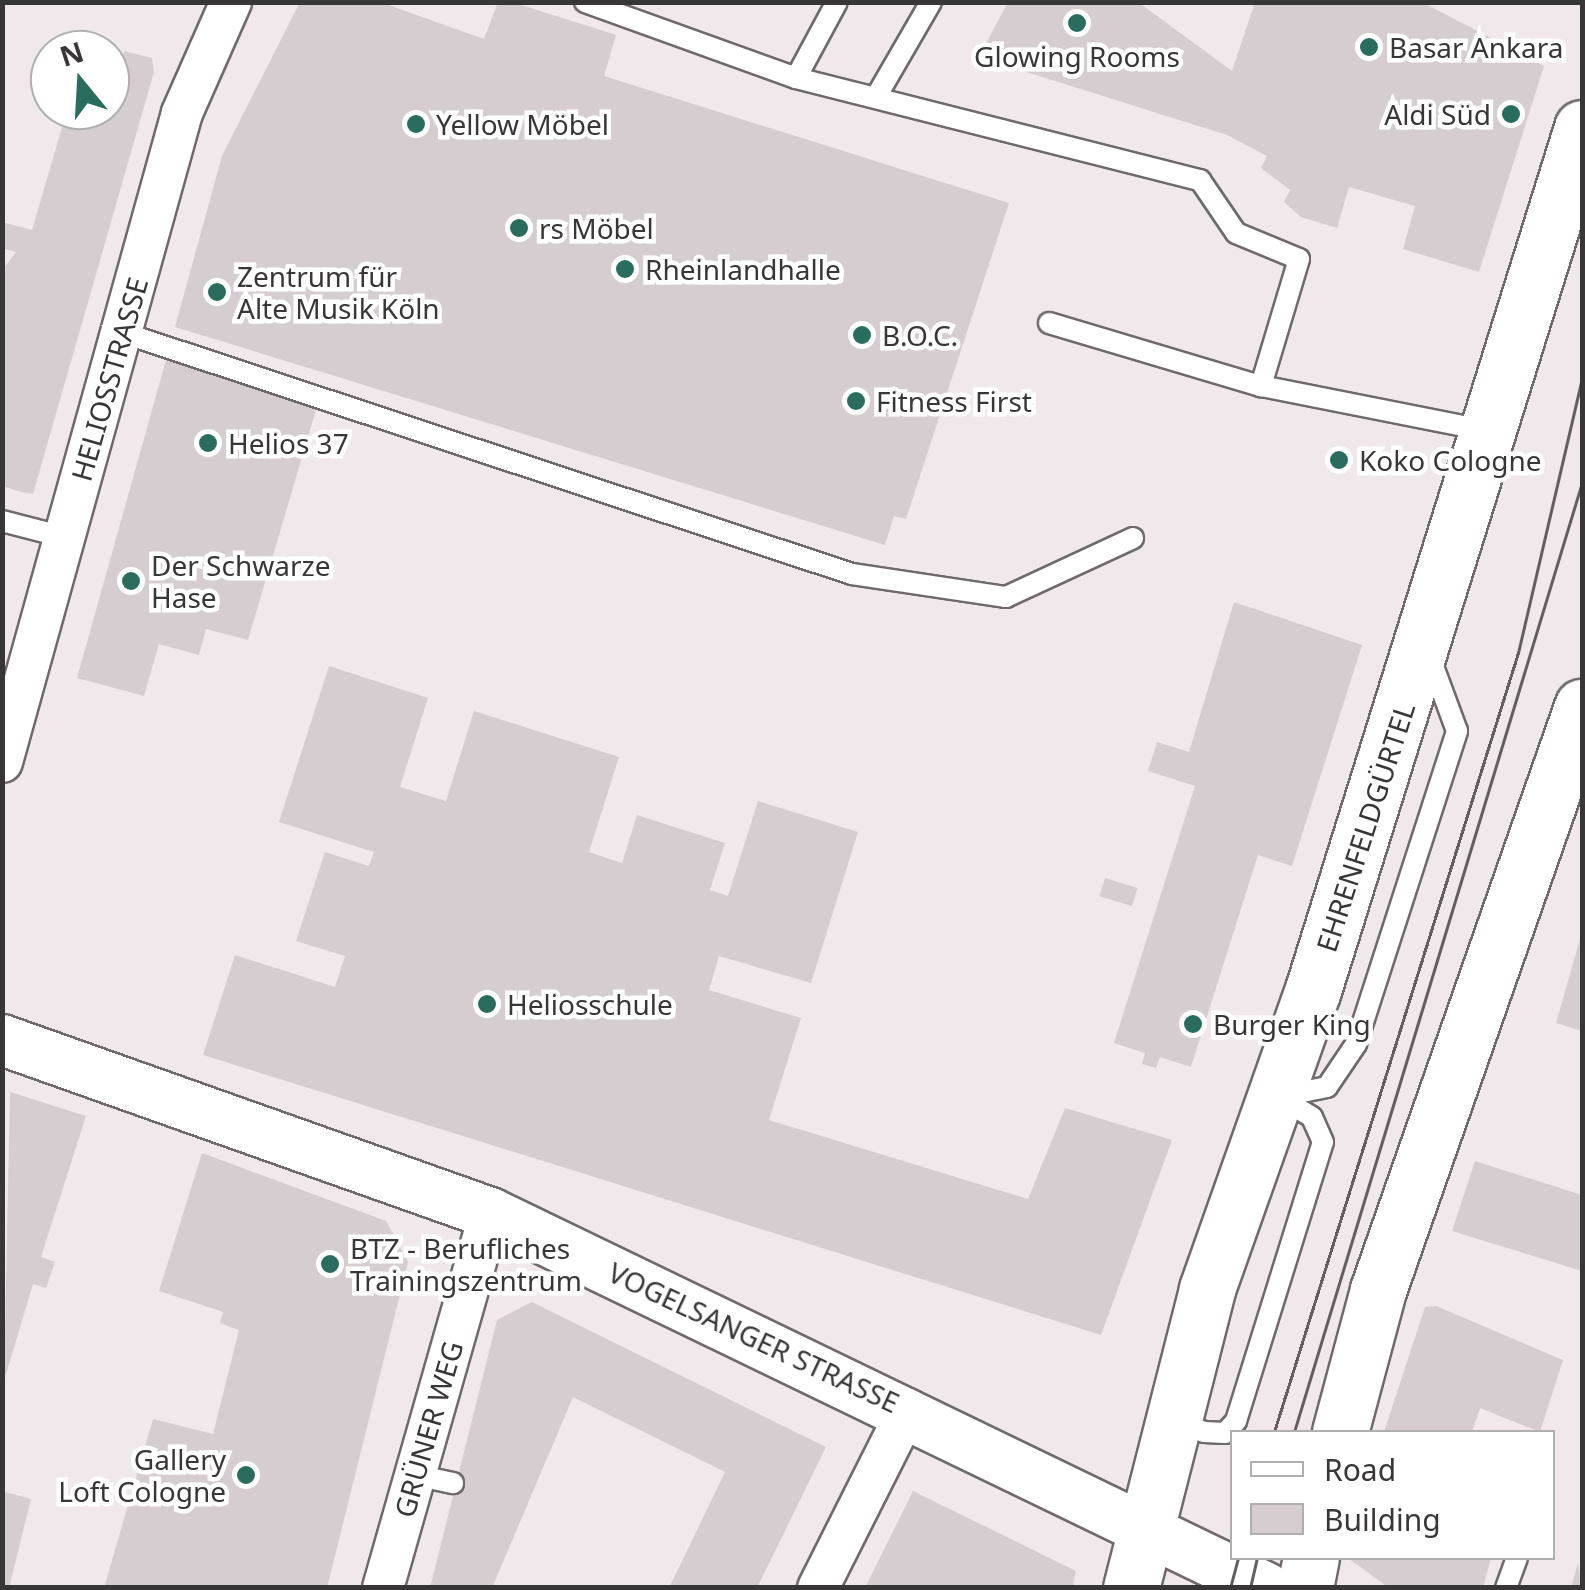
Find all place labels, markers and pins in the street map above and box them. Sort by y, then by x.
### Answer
marker: Glowing Rooms [1066,12,1088,34]
place label: Basar Ankara [1389,30,1563,64]
marker: Basar Ankara [1358,36,1380,58]
place label: Glowing Rooms [974,39,1180,73]
place label: Aldi Süd [1384,97,1491,131]
marker: Aldi Süd [1500,103,1522,125]
place label: Yellow Möbel [436,107,609,141]
marker: Yellow Möbel [405,113,427,135]
place label: rs Möbel [539,211,654,245]
marker: rs Möbel [508,217,530,239]
place label: Rheinlandhalle [645,252,841,286]
marker: Rheinlandhalle [614,258,636,280]
place label: Zentrum für Alte Musik Köln [237,259,440,325]
marker: Zentrum für Alte Musik Köln [206,281,228,303]
place label: B.O.C. [882,318,958,352]
marker: B.O.C. [851,324,873,346]
place label: Fitness First [876,384,1032,418]
marker: Fitness First [845,390,867,412]
place label: Helios 37 [228,426,349,460]
marker: Helios 37 [197,432,219,454]
place label: Koko Cologne [1359,443,1542,477]
marker: Koko Cologne [1328,449,1350,471]
place label: Der Schwarze Hase [151,548,330,614]
marker: Der Schwarze Hase [120,570,142,592]
place label: Heliosschule [507,987,673,1021]
marker: Heliosschule [476,993,498,1015]
place label: Burger King [1213,1007,1371,1041]
marker: Burger King [1182,1013,1204,1035]
place label: BTZ - Berufliches Trainingszentrum [350,1231,582,1297]
marker: BTZ - Berufliches Trainingszentrum [319,1253,341,1275]
place label: Gallery Loft Cologne [58,1442,226,1508]
marker: Gallery Loft Cologne [235,1464,257,1486]

